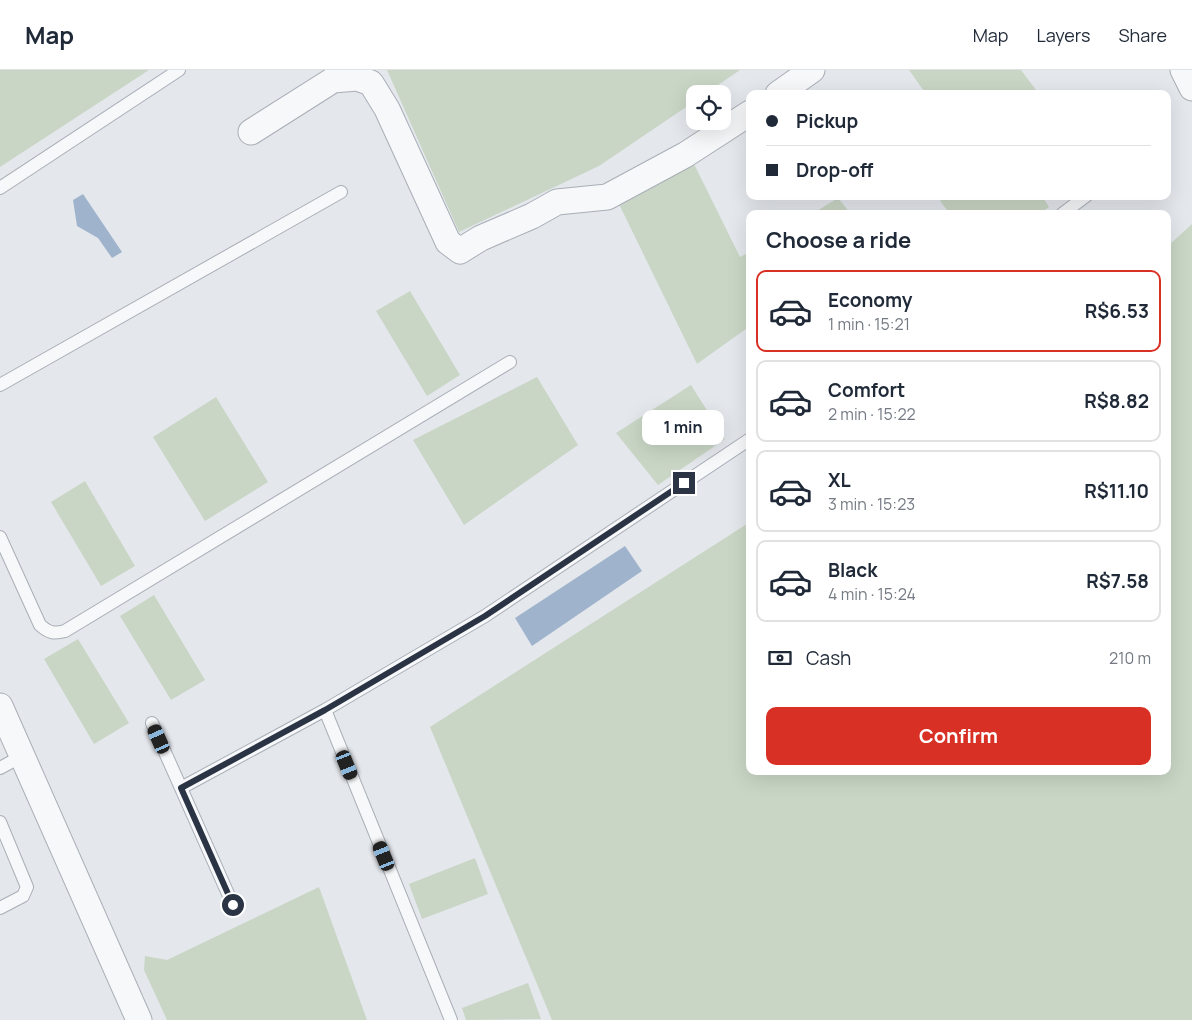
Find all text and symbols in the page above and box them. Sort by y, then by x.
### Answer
text: Map [25,18,74,51]
text: Map [973,23,1008,47]
text: Layers [1036,23,1090,47]
text: Share [1118,23,1167,47]
map controls [686,85,731,130]
button: locate [686,85,731,130]
text: Pickup [796,108,858,134]
text: Drop-off [796,157,873,183]
text: Choose a ride [766,225,911,255]
text: Economy [828,287,912,313]
icon: car [768,289,813,334]
text: R$6.53 [1085,298,1149,324]
text: 1 min · 15:21 [828,313,910,335]
text: Comfort [828,377,905,403]
icon: car [768,379,813,424]
text: R$8.82 [1084,388,1149,414]
text: 2 min · 15:22 [828,403,916,425]
callout: 1 min [643,410,725,446]
text: 1 min [663,416,703,438]
text: XL [828,467,851,493]
icon: car [768,469,813,514]
route end [673,472,695,494]
text: R$11.10 [1084,478,1149,504]
text: 3 min · 15:23 [828,493,915,515]
text: Black [828,557,877,583]
icon: car [768,559,813,604]
text: R$7.58 [1086,568,1149,594]
text: 4 min · 15:24 [828,583,916,605]
icon: cash [766,644,794,672]
text: Cash [806,645,851,671]
text: 210 m [1109,647,1151,669]
button: Confirm [766,707,1151,765]
car [146,722,171,756]
car [334,748,359,782]
car [371,839,396,873]
route start [222,894,244,916]

